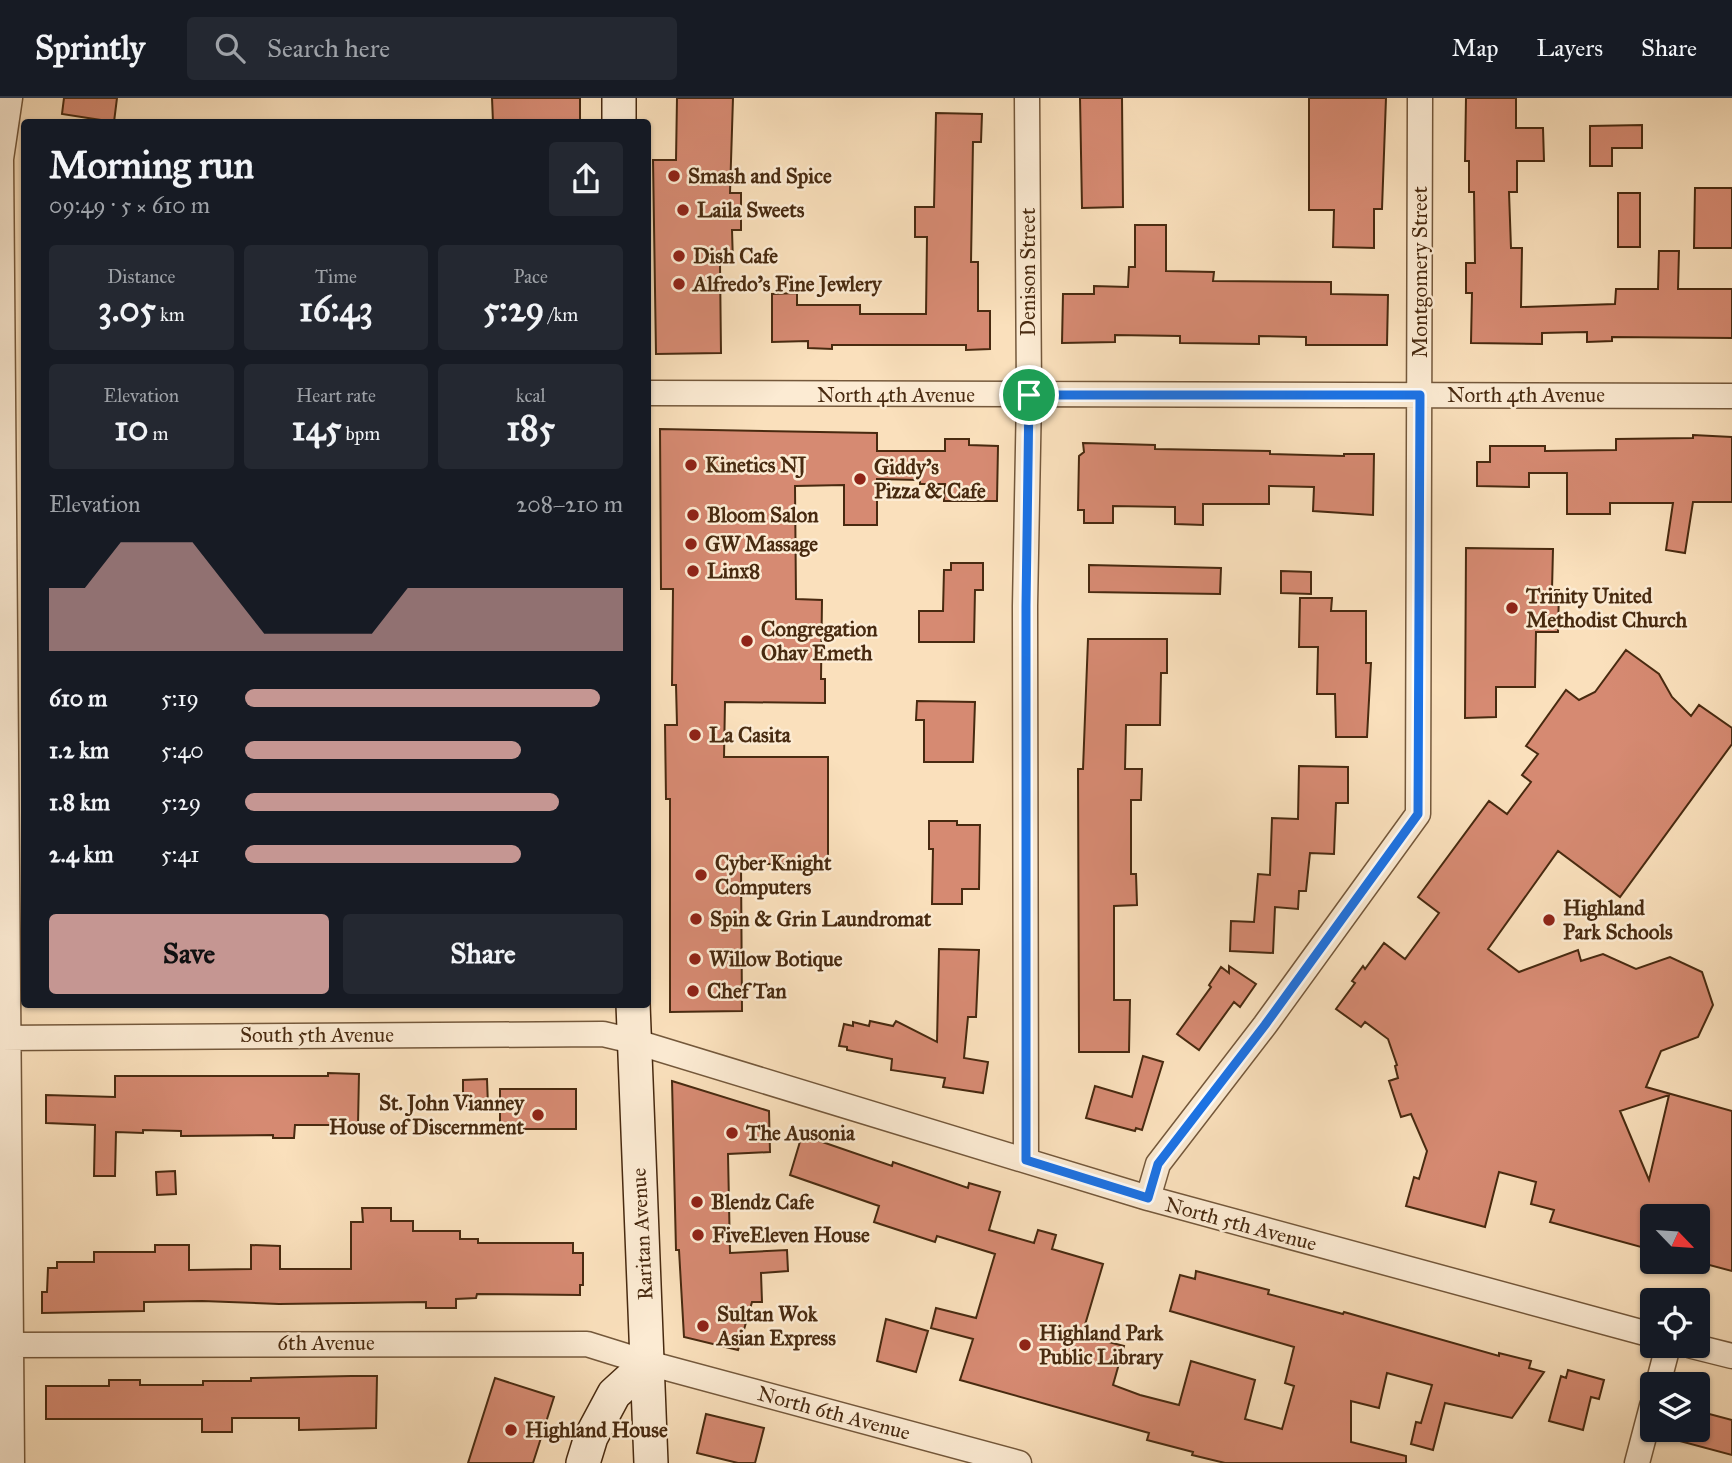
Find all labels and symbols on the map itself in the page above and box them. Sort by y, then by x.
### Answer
place label: Smash and Spice [688,163,832,189]
marker: Smash and Spice [666,168,682,184]
street label: Montgomery Street [1407,185,1433,358]
place label: Laila Sweets [697,197,805,223]
marker: Laila Sweets [675,202,691,218]
street label: Denison Street [1015,207,1041,336]
place label: Dish Cafe [693,243,778,269]
marker: Dish Cafe [671,248,687,264]
place label: Alfredo's Fine Jewlery [691,271,883,298]
marker: Alfredo's Fine Jewlery [671,276,687,292]
pin [999,365,1059,425]
street label: North 4th Avenue [817,382,975,408]
street label: North 4th Avenue [1447,382,1605,408]
place label: Kinetics NJ [705,452,807,479]
place label: Giddy's Pizza & Cafe [874,454,986,504]
marker: Kinetics NJ [683,457,699,473]
marker: Giddy's Pizza & Cafe [852,471,868,487]
place label: Bloom Salon [707,502,819,528]
marker: Bloom Salon [685,507,701,523]
place label: GW Massage [705,531,818,557]
marker: GW Massage [683,536,699,552]
place label: Linx8 [707,558,760,584]
marker: Linx8 [685,563,701,579]
place label: Trinity United Methodist Church [1525,583,1688,633]
marker: Trinity United Methodist Church [1504,600,1520,616]
place label: Congregation Ohav Emeth [761,616,878,666]
marker: Congregation Ohav Emeth [739,633,755,649]
place label: La Casita [709,722,792,748]
marker: La Casita [687,727,703,743]
place label: Cyber Knight Computers [715,850,832,900]
marker: Cyber Knight Computers [693,867,709,883]
place label: Highland Park Schools [1563,895,1673,945]
place label: Spin & Grin Laundromat [710,906,932,932]
marker: Spin & Grin Laundromat [688,911,704,927]
marker: Highland Park Schools [1541,912,1557,928]
place label: Willow Botique [709,946,843,972]
marker: Willow Botique [687,951,703,967]
place label: Chef Tan [707,978,787,1004]
marker: Chef Tan [685,983,701,999]
street label: South 5th Avenue [240,1022,394,1048]
place label: St. John Vianney House of Discernment [329,1090,525,1140]
marker: St. John Vianney House of Discernment [530,1107,546,1123]
place label: The Ausonia [745,1120,856,1146]
marker: The Ausonia [724,1125,740,1141]
street label: Raritan Avenue [626,1167,658,1301]
place label: Blendz Cafe [711,1189,814,1215]
street label: North 5th Avenue [1162,1191,1320,1257]
marker: Blendz Cafe [689,1194,705,1210]
north arrow [1640,1204,1710,1274]
place label: FiveEleven House [712,1222,870,1248]
marker: FiveEleven House [690,1227,706,1243]
place label: Sultan Wok Asian Express [715,1301,836,1351]
marker: Sultan Wok Asian Express [695,1318,711,1334]
place label: Highland Park Public Library [1039,1320,1165,1370]
street label: 6th Avenue [277,1330,375,1356]
marker: Highland Park Public Library [1017,1337,1033,1353]
street label: North 6th Avenue [755,1380,913,1446]
place label: Highland House [525,1417,668,1443]
marker: Highland House [503,1422,519,1438]

